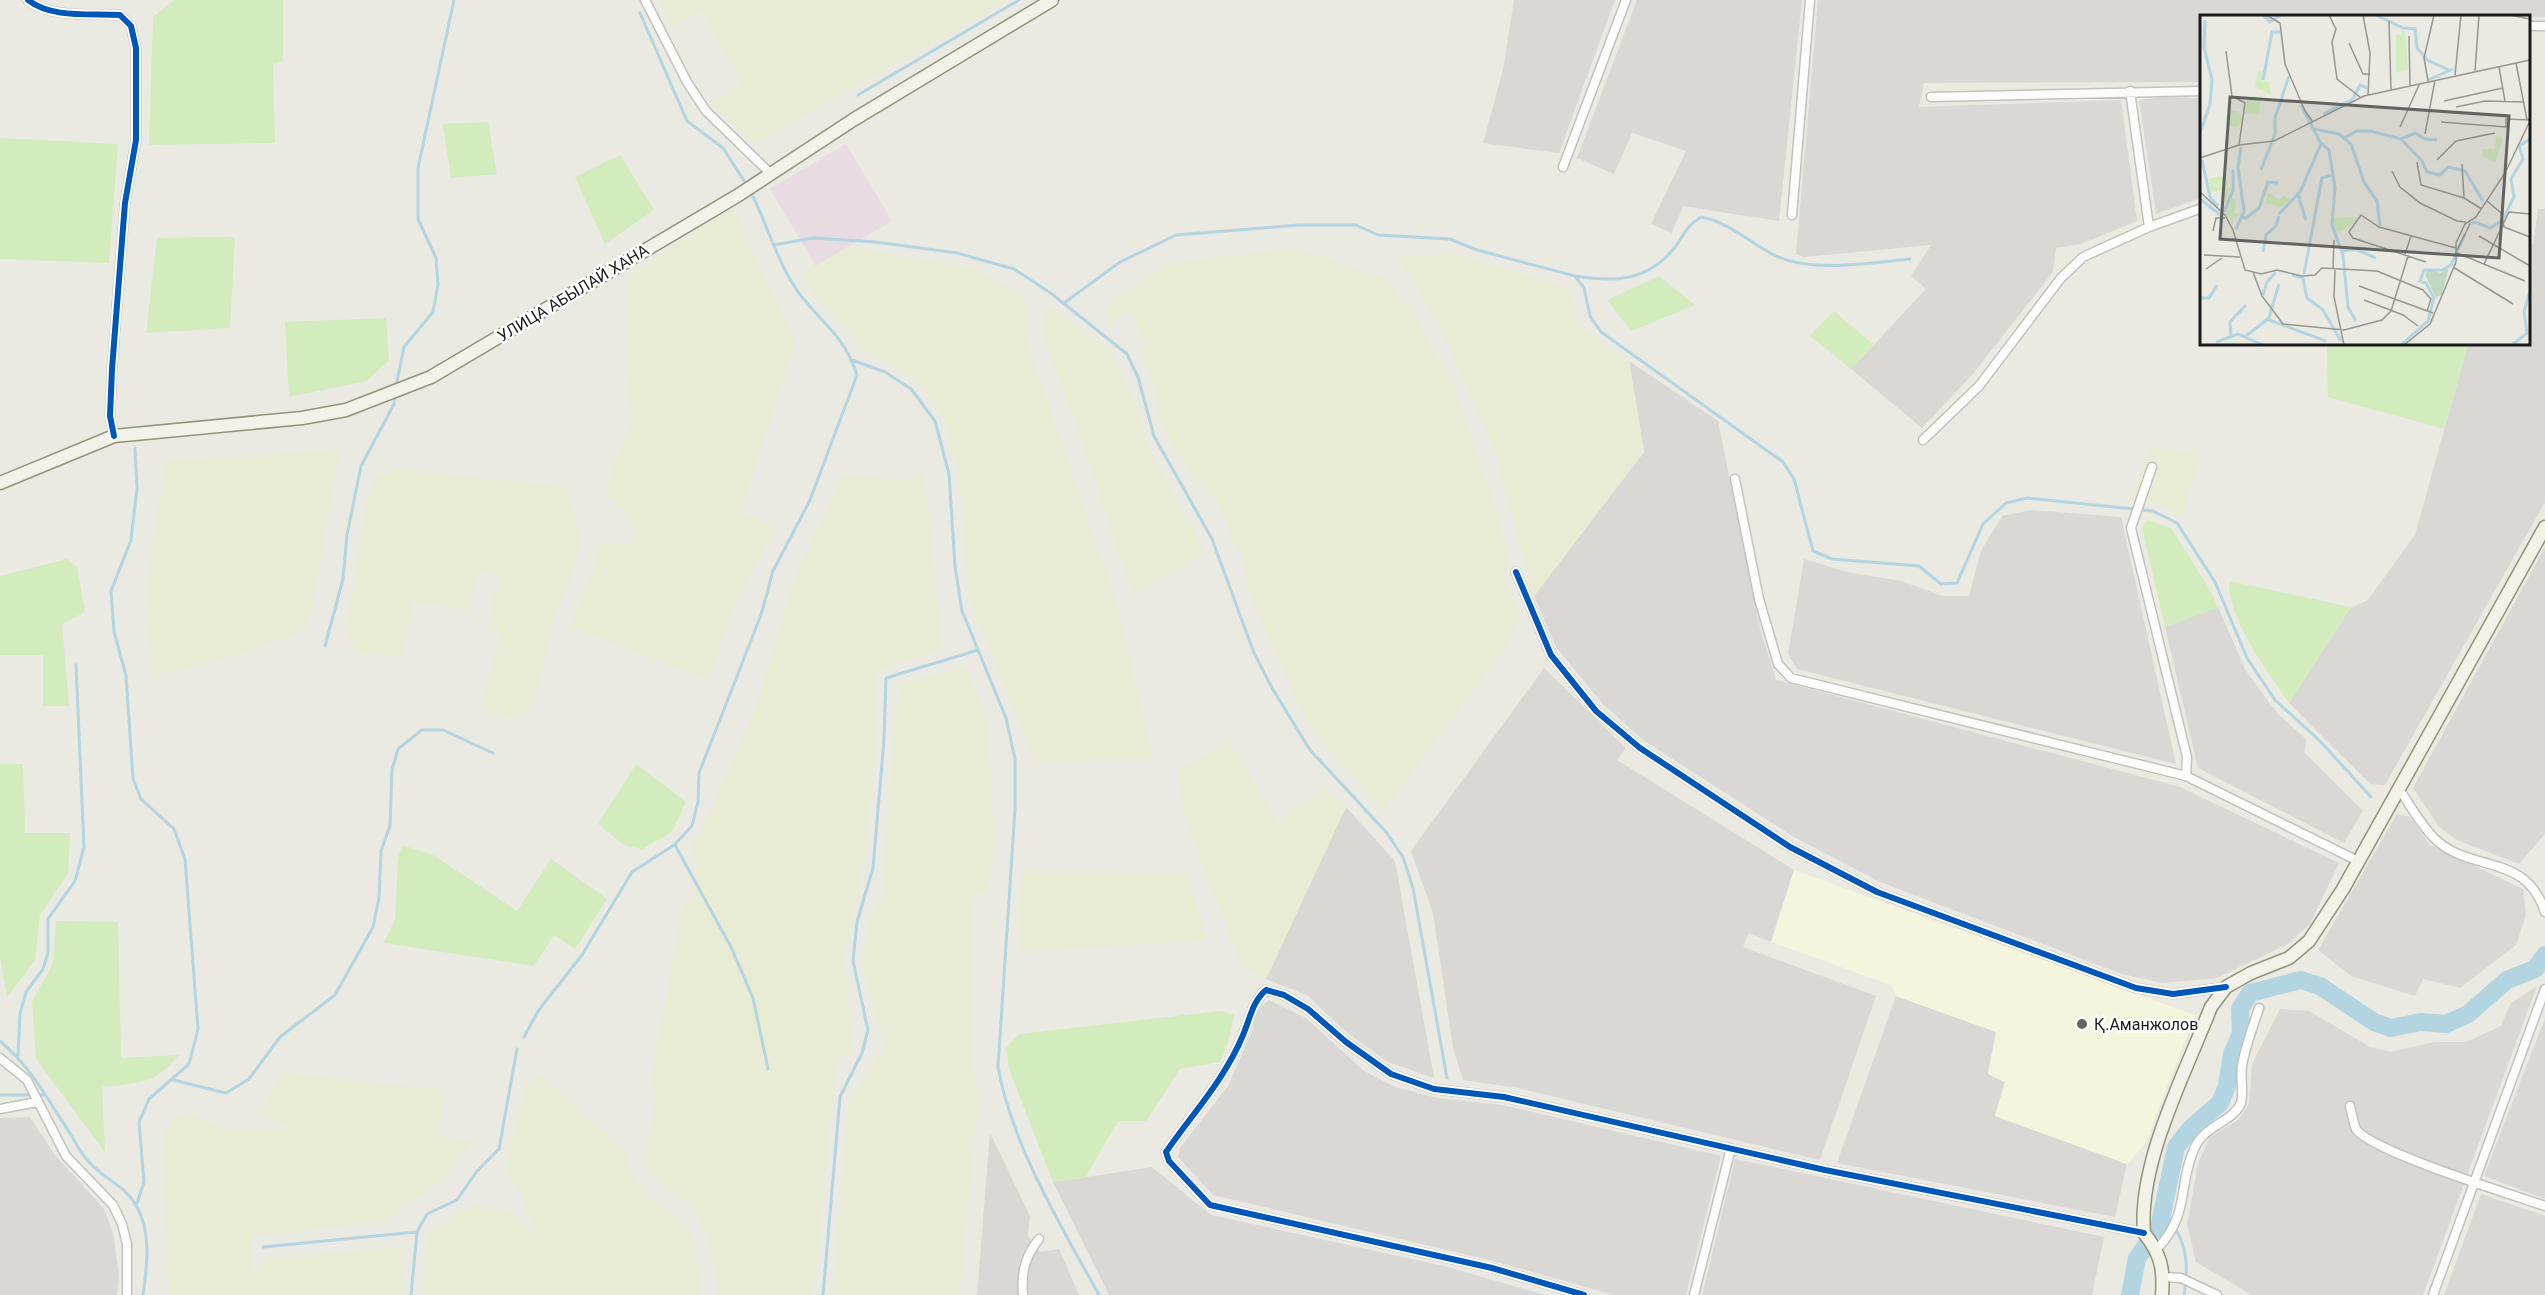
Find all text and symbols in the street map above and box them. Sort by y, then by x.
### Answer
inset map [2200,15,2530,345]
street label: УЛИЦА АБЫЛАЙ ХАНА [494,240,652,346]
place label: Қ.Аманжолов [2094,1015,2198,1034]
marker: Қ.Аманжолов [2075,1017,2089,1031]

